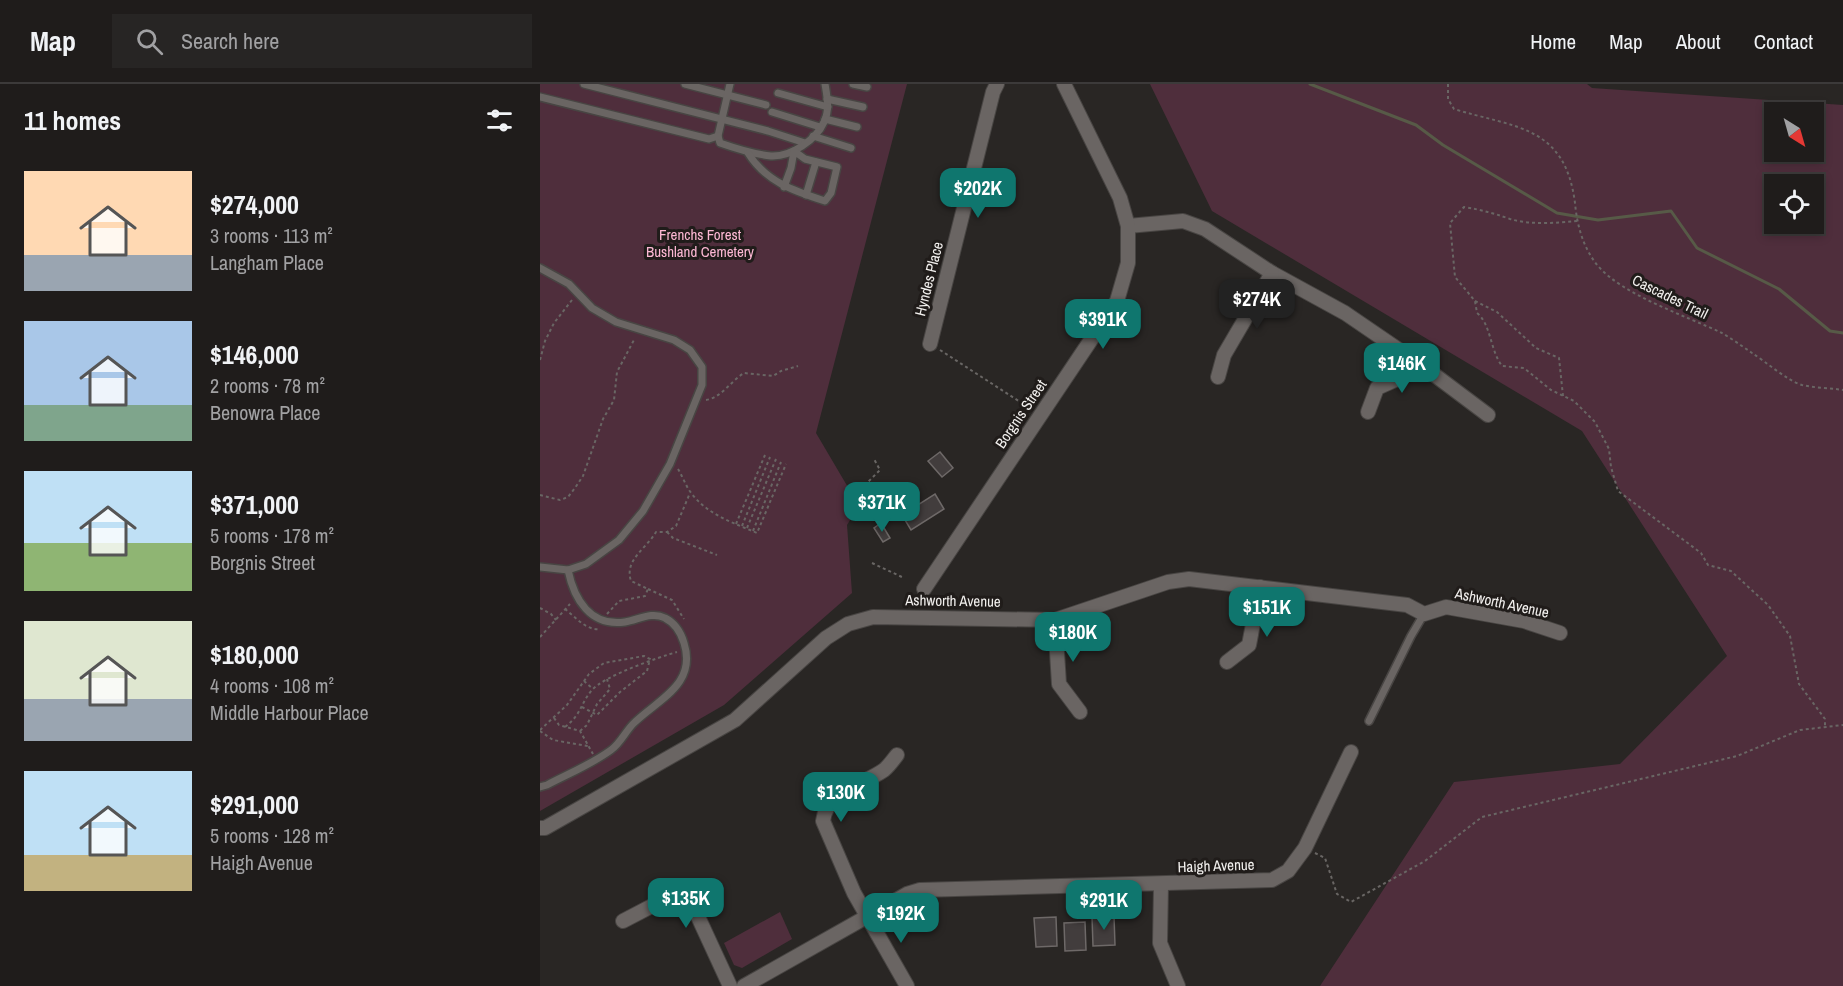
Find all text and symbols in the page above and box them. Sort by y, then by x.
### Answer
search box [112,14,532,68]
text: Map [30,22,76,60]
icon: search [133,25,166,58]
text: Search here [181,26,279,56]
text: Home [1530,27,1576,56]
text: Map [1609,27,1643,56]
text: About [1676,27,1721,56]
text: Contact [1754,27,1813,56]
north arrow [1764,102,1824,162]
map controls [1764,102,1824,234]
text: 11 homes [24,103,121,138]
icon: filters [483,104,516,137]
pin: $202K [936,168,1020,219]
text: $202K [954,174,1002,201]
button: locate [1764,174,1824,234]
text: $274,000 [210,187,299,222]
icon: home [72,195,144,267]
text: 3 rooms · 113 m² [210,222,333,249]
park label: Frenchs Forest Bushland Cemetery [646,224,755,262]
street label: Hyndes Place [909,239,948,318]
text: Langham Place [210,249,324,276]
street label: Cascades Trail [1629,269,1712,324]
pin: $274K [1215,279,1299,330]
text: $274K [1233,285,1281,312]
pin: $391K [1061,299,1145,350]
text: $391K [1079,305,1127,332]
text: $146,000 [210,337,299,372]
pin: $146K [1360,343,1444,394]
icon: home [72,345,144,417]
text: $146K [1378,349,1426,376]
text: 2 rooms · 78 m² [210,372,325,399]
street label: Borgnis Street [990,375,1052,452]
text: Benowra Place [210,399,320,426]
pin: $371K [840,482,924,533]
text: $371,000 [210,487,299,522]
text: $371K [858,488,906,515]
icon: home [72,495,144,567]
text: 5 rooms · 178 m² [210,522,334,549]
text: Borgnis Street [210,549,315,576]
street label: Ashworth Avenue [1452,582,1551,623]
pin: $151K [1225,587,1309,638]
street label: Ashworth Avenue [904,589,1001,612]
text: $151K [1243,593,1291,620]
pin: $180K [1031,612,1115,663]
text: $180K [1049,618,1097,645]
text: $180,000 [210,637,299,672]
icon: home [72,645,144,717]
text: 4 rooms · 108 m² [210,672,334,699]
text: Middle Harbour Place [210,699,369,726]
pin: $130K [799,772,883,823]
text: $130K [817,778,865,805]
text: $291,000 [210,787,299,822]
icon: home [72,795,144,867]
text: 5 rooms · 128 m² [210,822,334,849]
text: Haigh Avenue [210,849,313,876]
street label: Haigh Avenue [1177,854,1255,877]
pin: $135K [644,878,728,929]
pin: $291K [1062,880,1146,931]
text: $135K [662,884,710,911]
text: $291K [1080,886,1128,913]
pin: $192K [859,893,943,944]
text: $192K [877,899,925,926]

